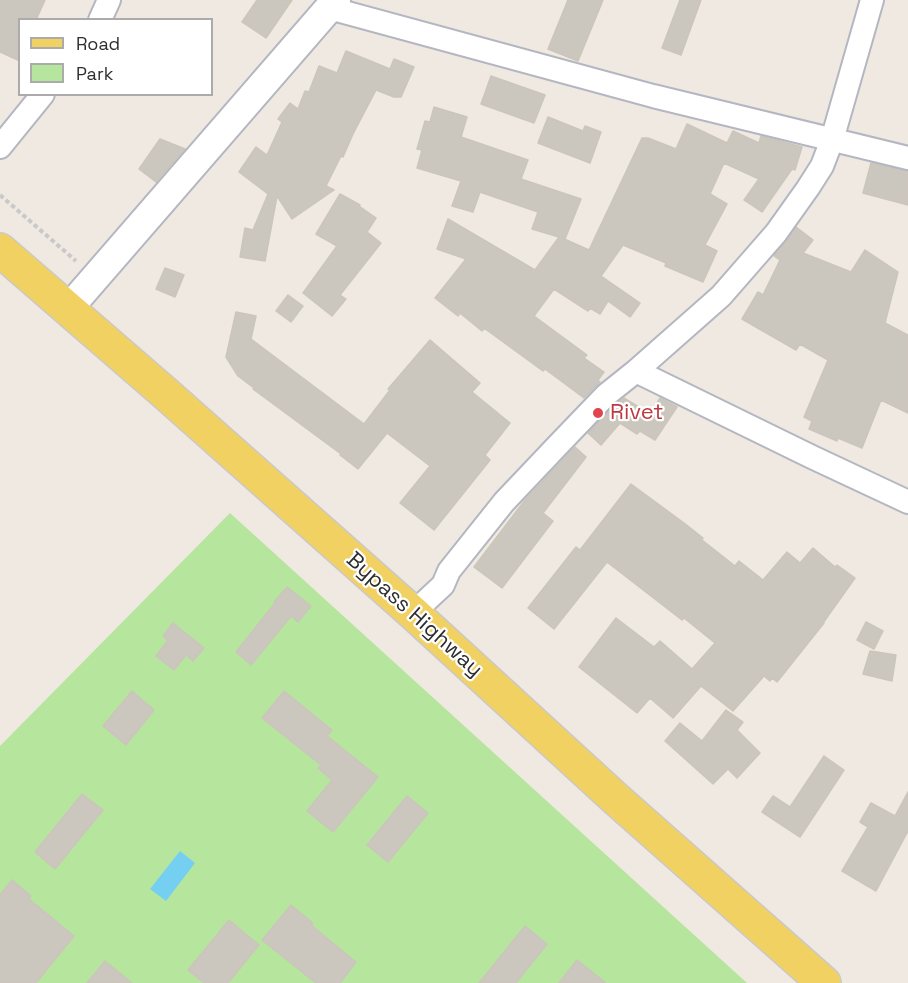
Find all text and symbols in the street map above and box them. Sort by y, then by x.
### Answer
legend [18,18,213,96]
text: Road [76,32,120,55]
text: Park [76,62,113,85]
place label: Rivet [610,400,663,426]
marker: Rivet [591,406,605,420]
street label: Bypass Highway [340,547,488,683]

